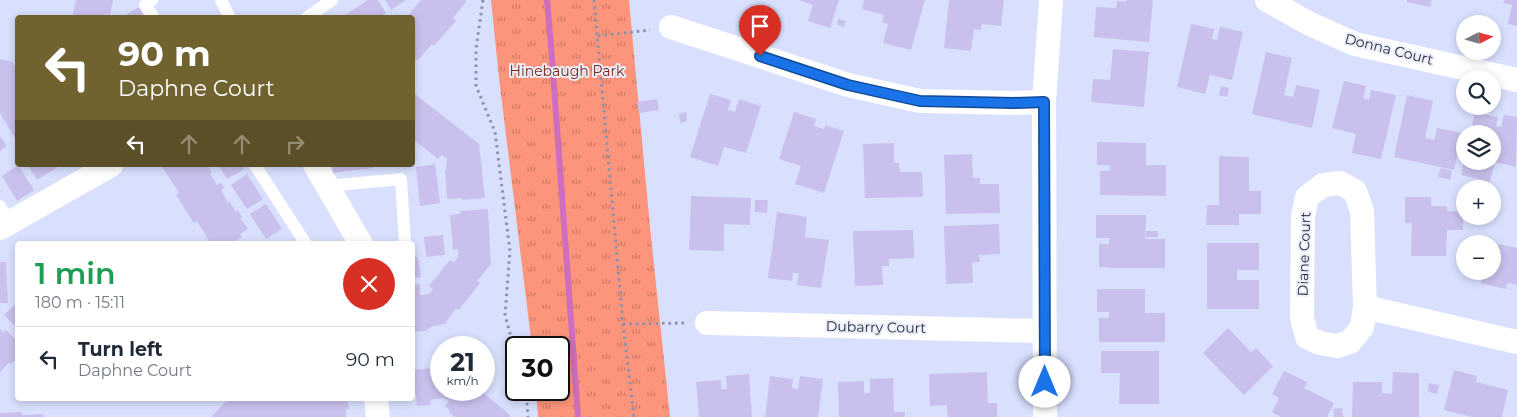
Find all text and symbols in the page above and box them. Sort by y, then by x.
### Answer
pin [739,5,781,56]
icon: arrive [746,12,774,40]
north arrow [1456,15,1501,60]
map controls [1456,15,1501,280]
street label: Donna Court [1343,29,1435,69]
text: 90 m [118,32,211,75]
icon: left [35,35,100,100]
park label: Hinebaugh Park [510,62,625,80]
button: search [1456,70,1501,115]
text: Daphne Court [118,75,275,102]
button: layers [1456,125,1501,170]
icon: left [122,130,150,158]
icon: ahead [175,130,203,158]
icon: ahead [228,130,256,158]
icon: right [281,130,309,158]
button: + [1456,180,1501,225]
street label: Diane Court [1294,211,1314,297]
button: − [1456,235,1501,280]
text: 1 min [35,255,116,292]
button: close [343,258,395,310]
text: 180 m · 15:11 [35,293,125,312]
street label: Dubarry Court [826,317,927,337]
speed limit sign: 30 [505,336,570,401]
text: Turn left [78,338,163,361]
icon: left [35,345,63,373]
text: 21 [450,347,475,377]
text: 90 m [346,348,395,371]
position arrow [1018,355,1070,407]
text: Daphne Court [78,361,192,380]
text: km/h [446,373,479,388]

